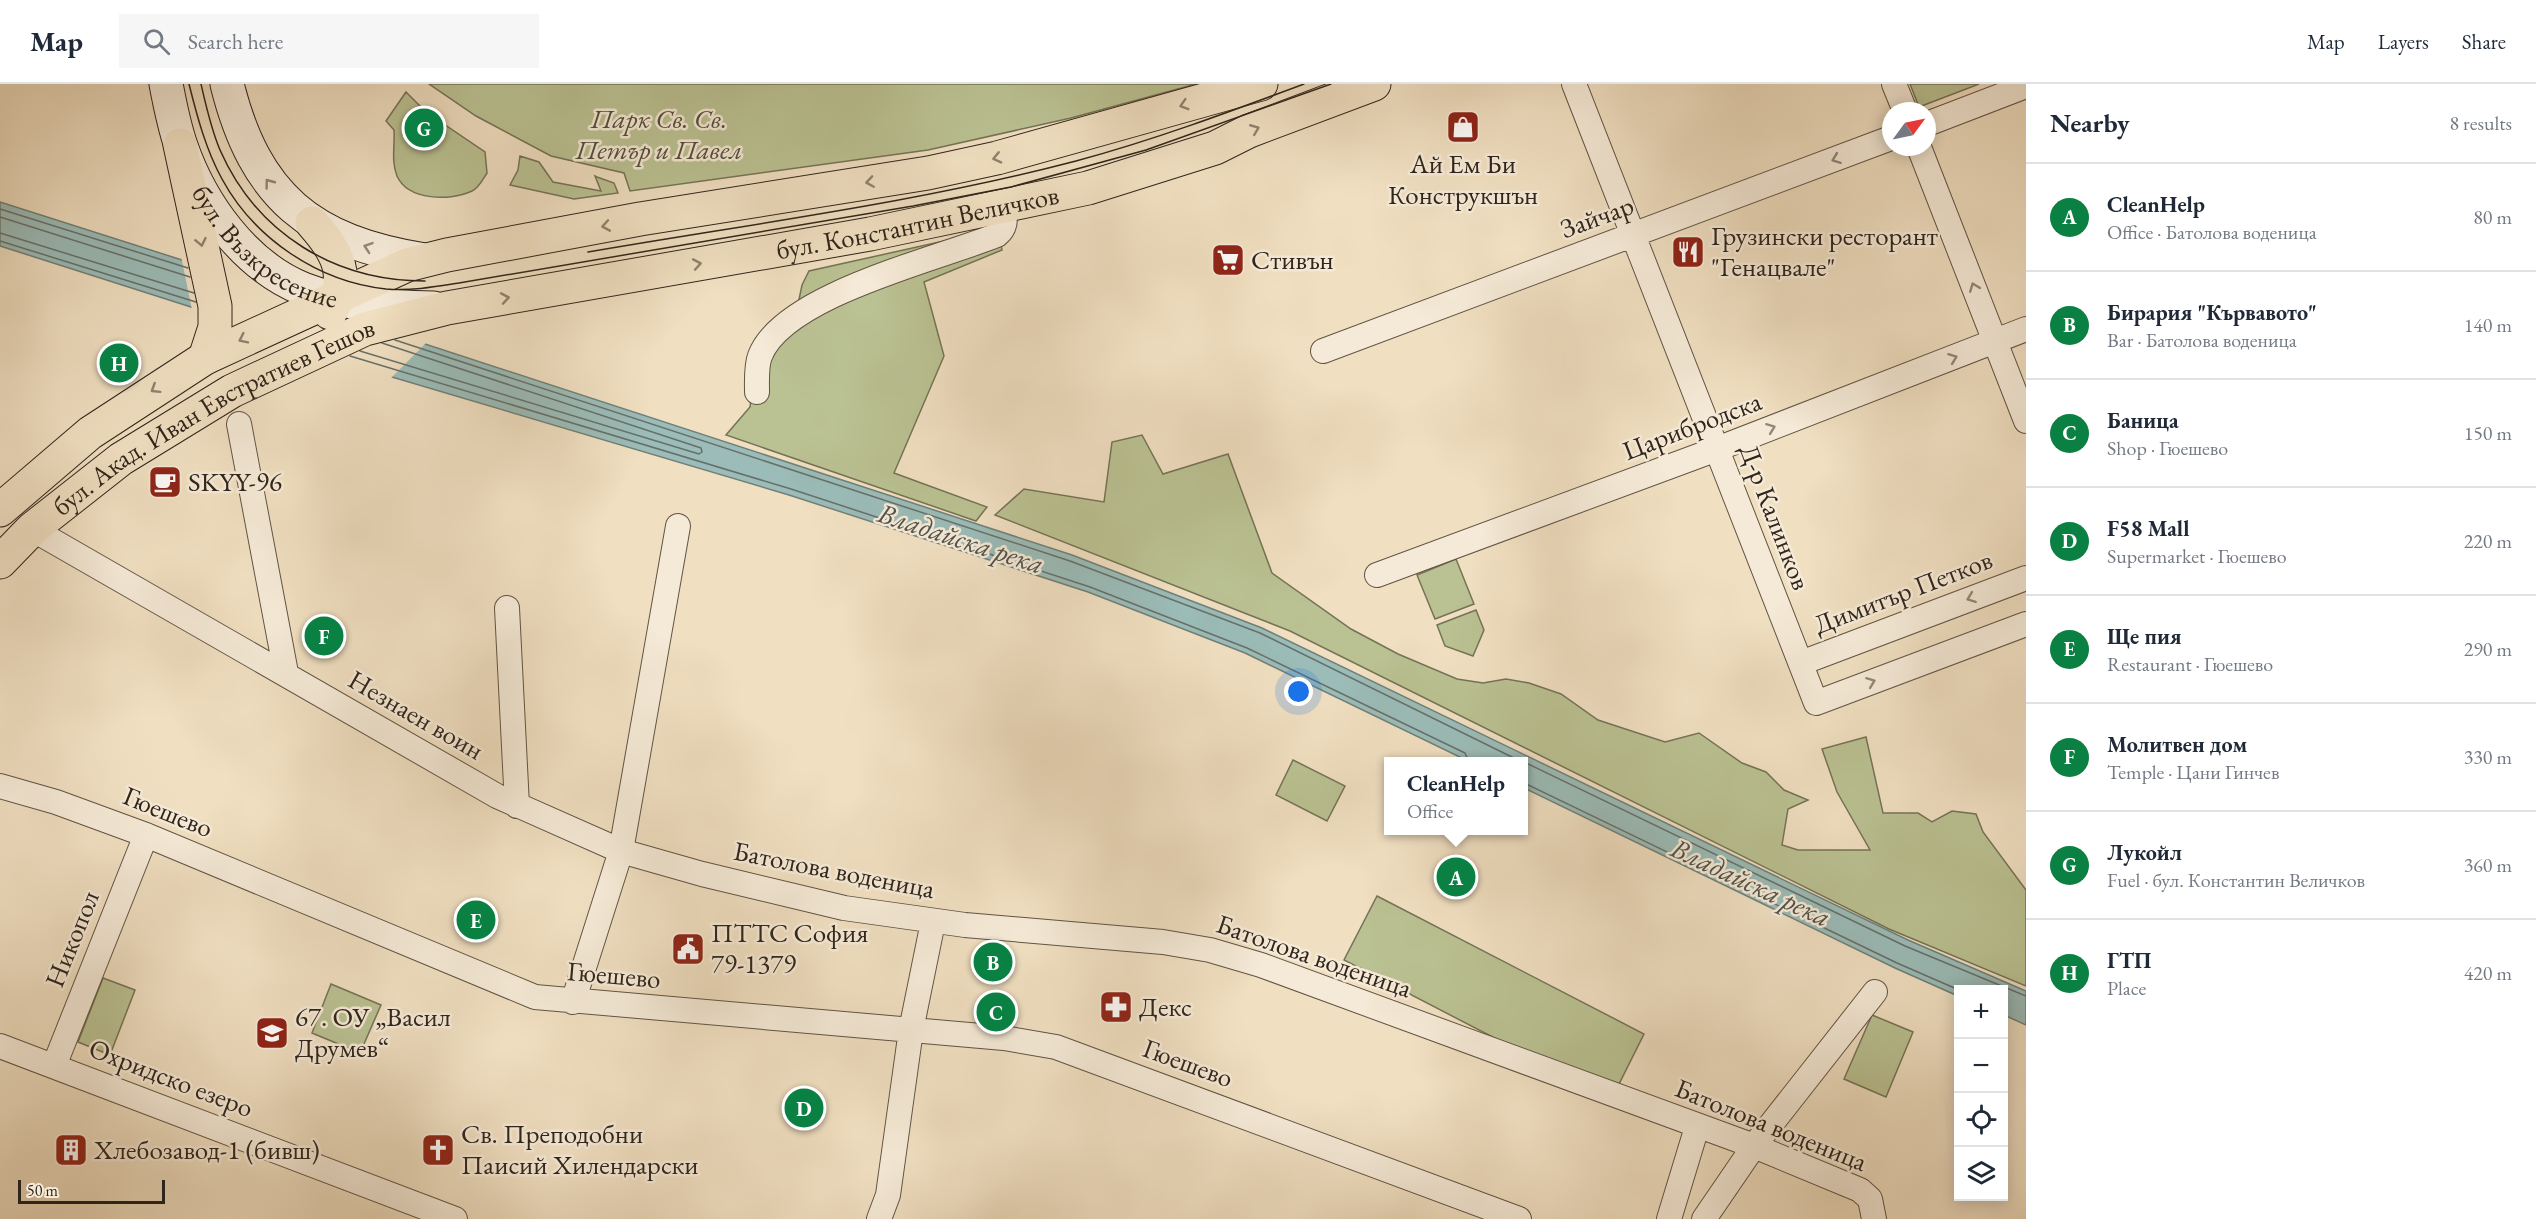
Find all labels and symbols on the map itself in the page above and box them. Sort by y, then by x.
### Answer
one-way arrow [1179,98,1190,110]
park label: Парк Св. Св. Петър и Павел [574,101,743,167]
north arrow [1882,102,1936,156]
pin: G [404,106,444,150]
shop icon: Ай Ем Би Конструкшън [1445,109,1481,145]
one-way arrow [1249,124,1260,136]
place label: Ай Ем Би Конструкшън [1388,146,1538,212]
one-way arrow [992,151,1002,164]
one-way arrow [1831,151,1842,164]
one-way arrow [865,175,875,188]
street label: бул. Константин Величков [773,177,1062,267]
one-way arrow [266,178,277,189]
street label: бул. Възкресение [184,179,341,316]
street label: Зайчар [1555,187,1638,246]
place label: Грузински ресторант "Генацвале" [1711,218,1938,284]
one-way arrow [601,220,610,232]
restaurant icon: Грузински ресторант "Генацвале" [1670,234,1706,270]
one-way arrow [194,237,207,247]
one-way arrow [363,241,374,254]
supermarket icon: Стивън [1210,242,1246,278]
place label: Стивън [1251,242,1334,277]
one-way arrow [692,258,702,271]
one-way arrow [1968,282,1981,293]
one-way arrow [500,292,510,305]
street label: бул. Акад. Иван Евстратиев Гешов [45,309,378,523]
one-way arrow [239,332,250,344]
pin: H [100,340,138,386]
one-way arrow [1947,352,1958,365]
one-way arrow [151,382,161,394]
street label: Царибродска [1618,383,1766,468]
one-way arrow [1765,423,1776,435]
street label: Д-р Калинков [1732,439,1819,594]
cafe icon: SKYY-96 [147,464,183,500]
place label: SKYY-96 [188,464,282,499]
water label: Владайска река [873,494,1048,582]
street label: Димитър Петков [1809,541,1997,642]
one-way arrow [1966,591,1977,604]
pin: F [304,614,344,658]
street label: Незнаен воин [342,662,490,767]
your location [1284,677,1313,706]
one-way arrow [1865,677,1876,690]
street label: Гюешево [118,778,218,845]
water label: Владайска река [1665,829,1837,935]
street label: Батолова воденица [730,833,938,906]
pin: A [1436,854,1476,900]
street label: Никопол [36,885,107,992]
pin: E [456,898,496,942]
street label: Батолова воденица [1212,906,1417,1005]
place label: ПТТС София 79-1379 [711,915,868,981]
public building icon: ПТТС София 79-1379 [670,931,706,967]
pin: B [974,940,1012,984]
street label: Гюешево [566,953,662,996]
pharmacy icon: Декс [1098,989,1134,1025]
place label: Декс [1139,989,1192,1024]
pin: C [976,990,1016,1034]
place label: 67. ОУ „Васил Друмев“ [295,999,451,1065]
school or university icon: 67. ОУ „Васил Друмев“ [254,1015,290,1051]
street label: Охридско езеро [84,1030,258,1125]
street label: Гюешево [1138,1030,1238,1095]
street label: Батолова воденица [1670,1070,1873,1179]
pin: D [784,1086,824,1130]
place label: Св. Преподобни Паисий Хилендарски [461,1116,699,1182]
building icon: Хлебозавод-1 (бивш) [53,1132,89,1168]
place label: Хлебозавод-1 (бивш) [93,1132,320,1167]
church icon: Св. Преподобни Паисий Хилендарски [420,1132,456,1168]
scale bar [18,1177,165,1204]

